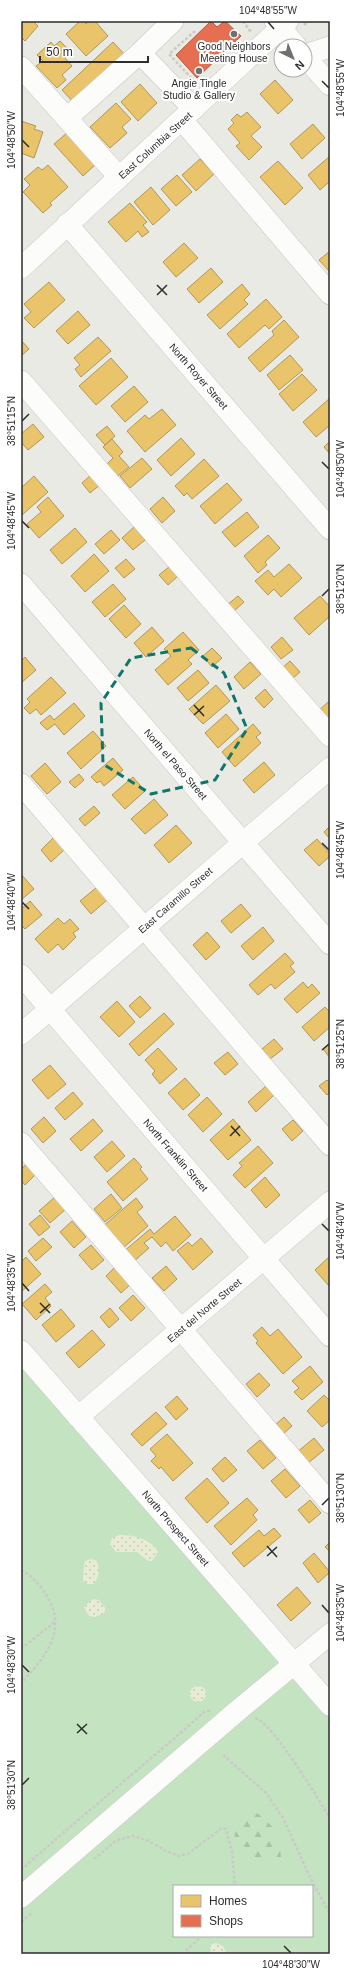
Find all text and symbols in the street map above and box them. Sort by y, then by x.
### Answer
text: 104°48'55"W [239,5,297,16]
marker: Good Neighbors Meeting House [229,29,239,39]
scale bar [40,38,148,64]
north arrow [273,38,313,78]
place label: Good Neighbors Meeting House [198,41,270,64]
text: 50 m [46,45,73,59]
text: N [293,58,307,72]
text: 104°48'55"W [335,59,346,117]
marker: Angie Tingle Studio & Gallery [194,66,204,76]
place label: Angie Tingle Studio & Gallery [163,78,235,101]
street label: East Columbia Street [117,110,194,181]
text: 104°48'50"W [6,111,17,169]
street label: North Royer Street [167,341,230,412]
text: 38°51'15"N [6,396,17,446]
text: 104°48'50"W [335,440,346,498]
text: 104°48'45"W [6,492,17,550]
text: 38°51'20"N [335,564,346,614]
street label: North el Paso Street [142,727,209,802]
text: 104°48'45"W [335,821,346,879]
street label: East Caramillo Street [136,865,215,936]
text: 104°48'40"W [6,873,17,931]
text: 38°51'25"N [335,1019,346,1069]
street label: North Franklin Street [141,1117,210,1194]
text: 104°48'40"W [335,1202,346,1260]
text: 104°48'35"W [6,1254,17,1312]
street label: East del Norte Street [165,1276,244,1344]
text: 38°51'30"N [335,1473,346,1523]
street label: North Prospect Street [140,1488,211,1568]
text: 104°48'35"W [335,1584,346,1642]
text: 104°48'30"W [6,1636,17,1694]
text: 38°51'30"N [6,1760,17,1810]
legend [173,1885,313,1937]
text: Homes [209,1894,247,1908]
text: Shops [209,1914,243,1928]
text: 104°48'30"W [262,1959,320,1970]

